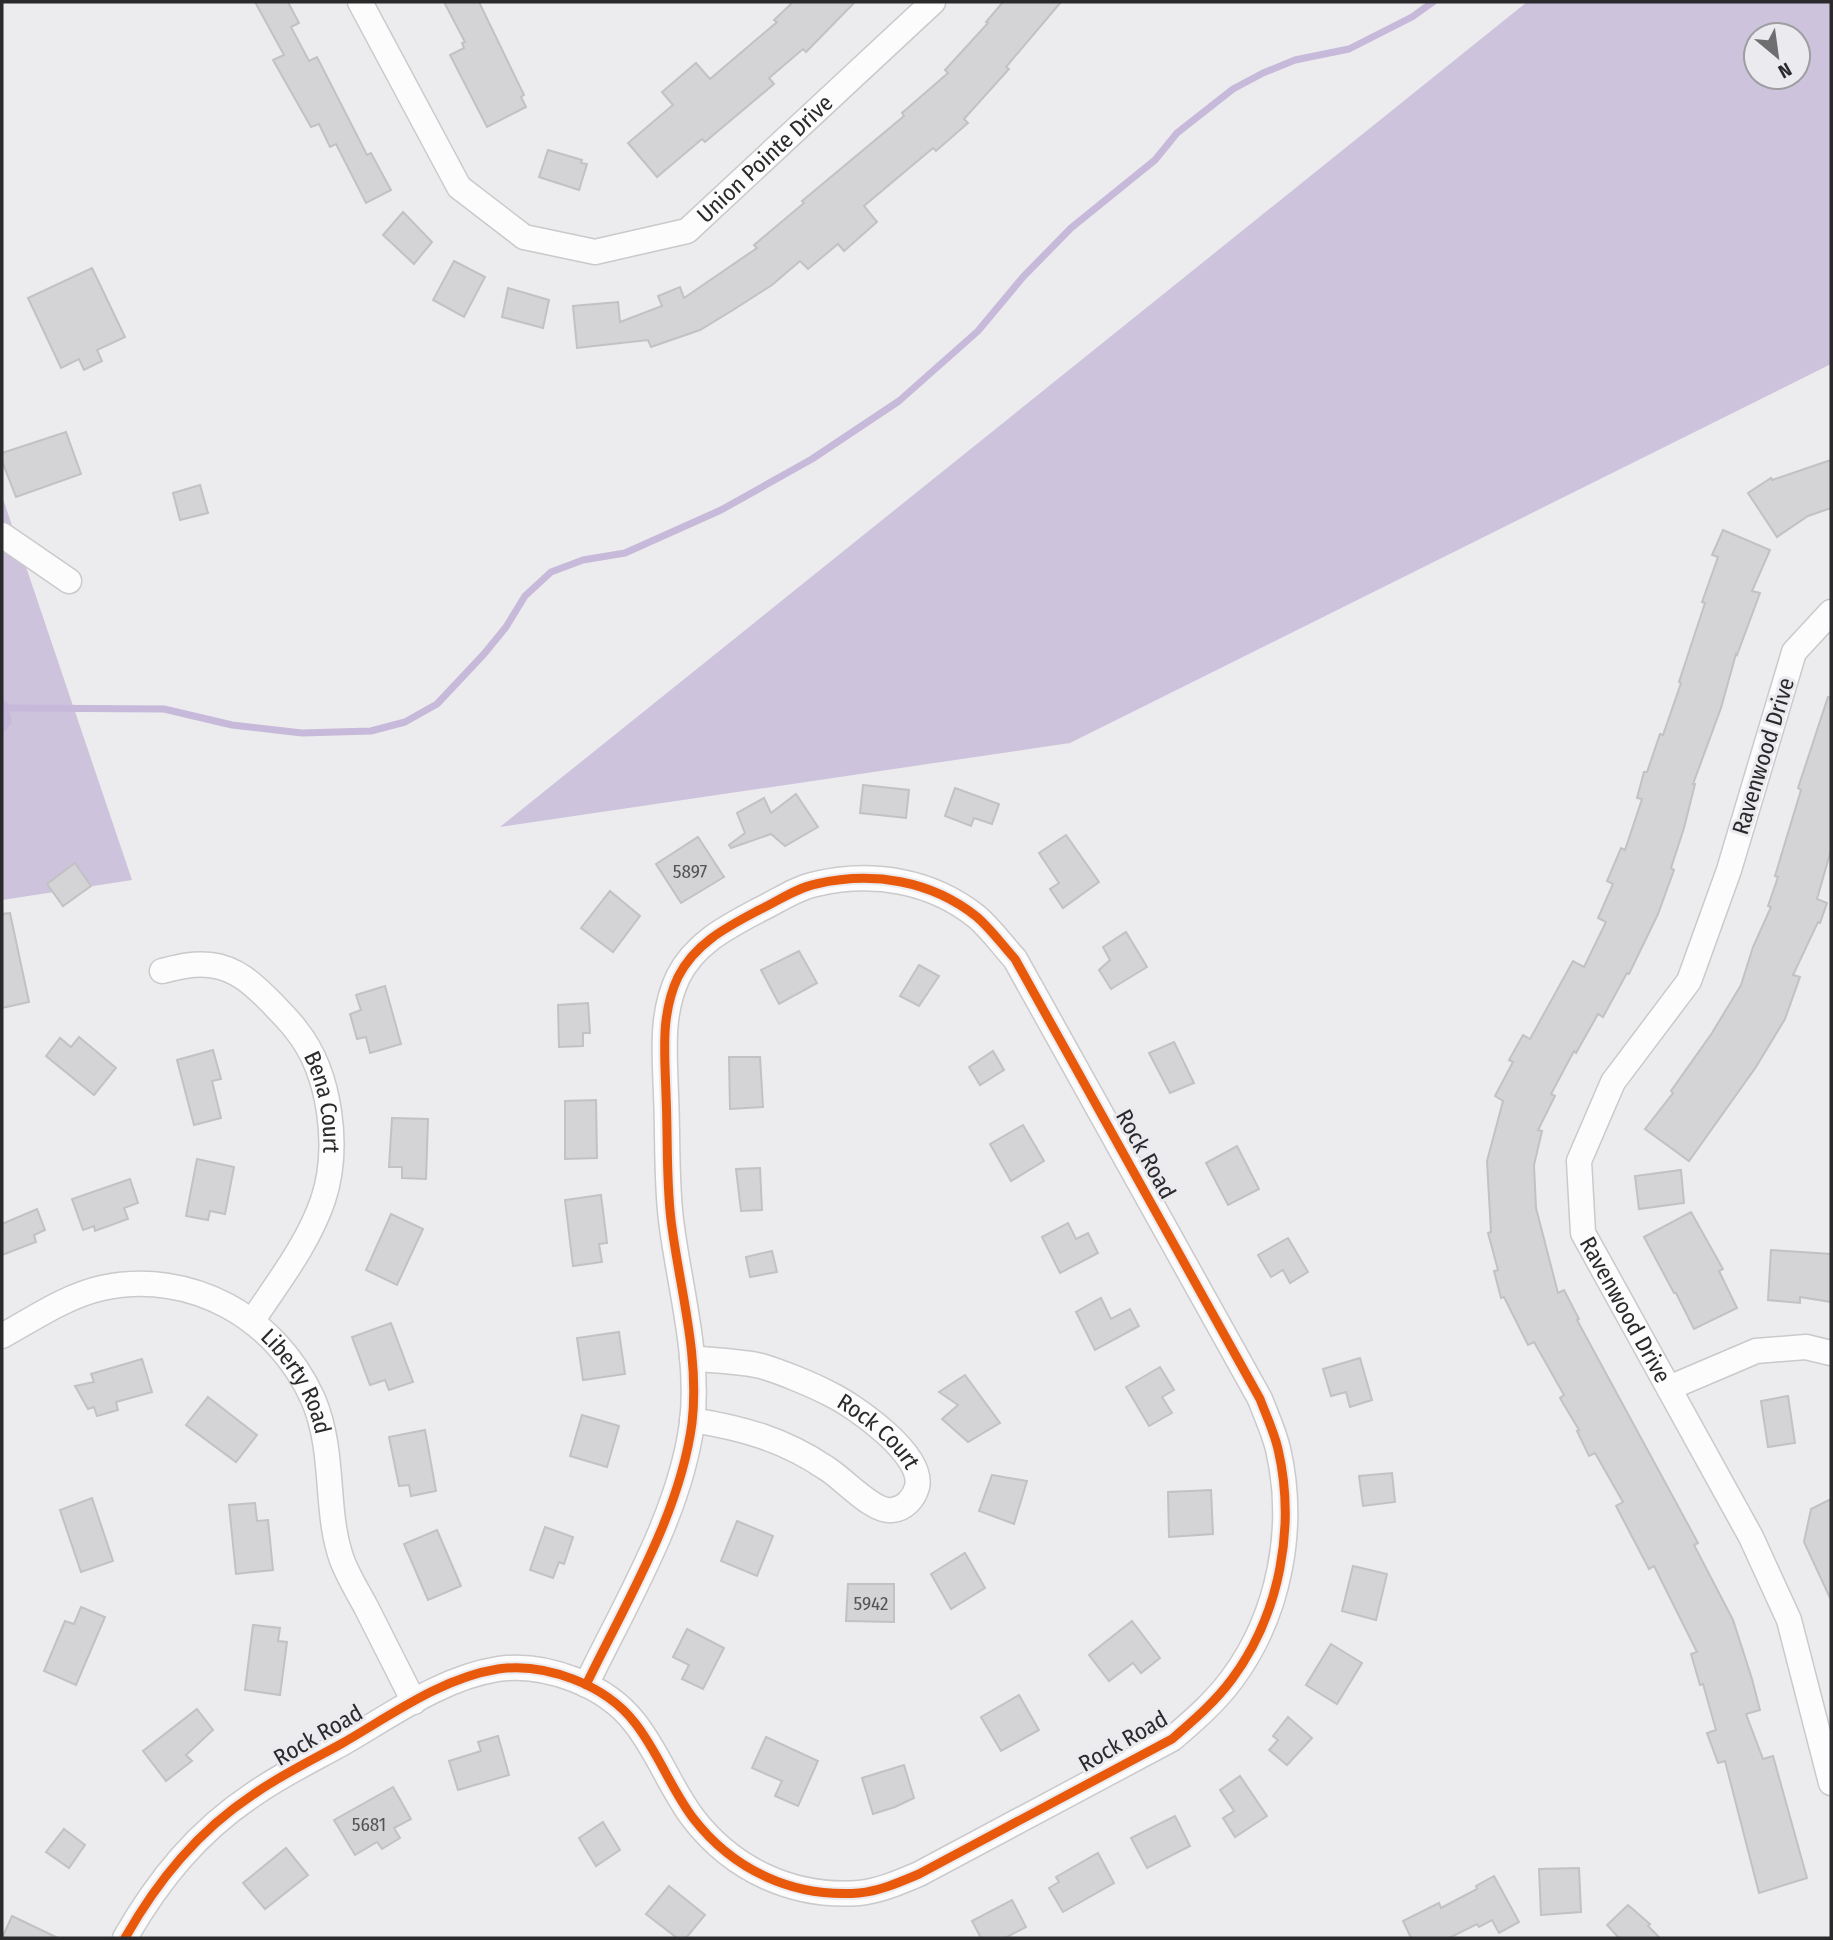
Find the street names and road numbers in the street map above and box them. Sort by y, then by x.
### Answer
street label: Union Pointe Drive [691,89,838,229]
street label: Ravenwood Drive [1726,674,1800,838]
street label: Bena Court [298,1047,345,1154]
street label: Rock Road [1110,1104,1182,1204]
street label: Ravenwood Drive [1574,1232,1677,1388]
street label: Liberty Road [255,1322,337,1436]
street label: Rock Court [832,1387,926,1474]
street label: Rock Road [269,1698,367,1772]
street label: Rock Road [1074,1704,1172,1778]

